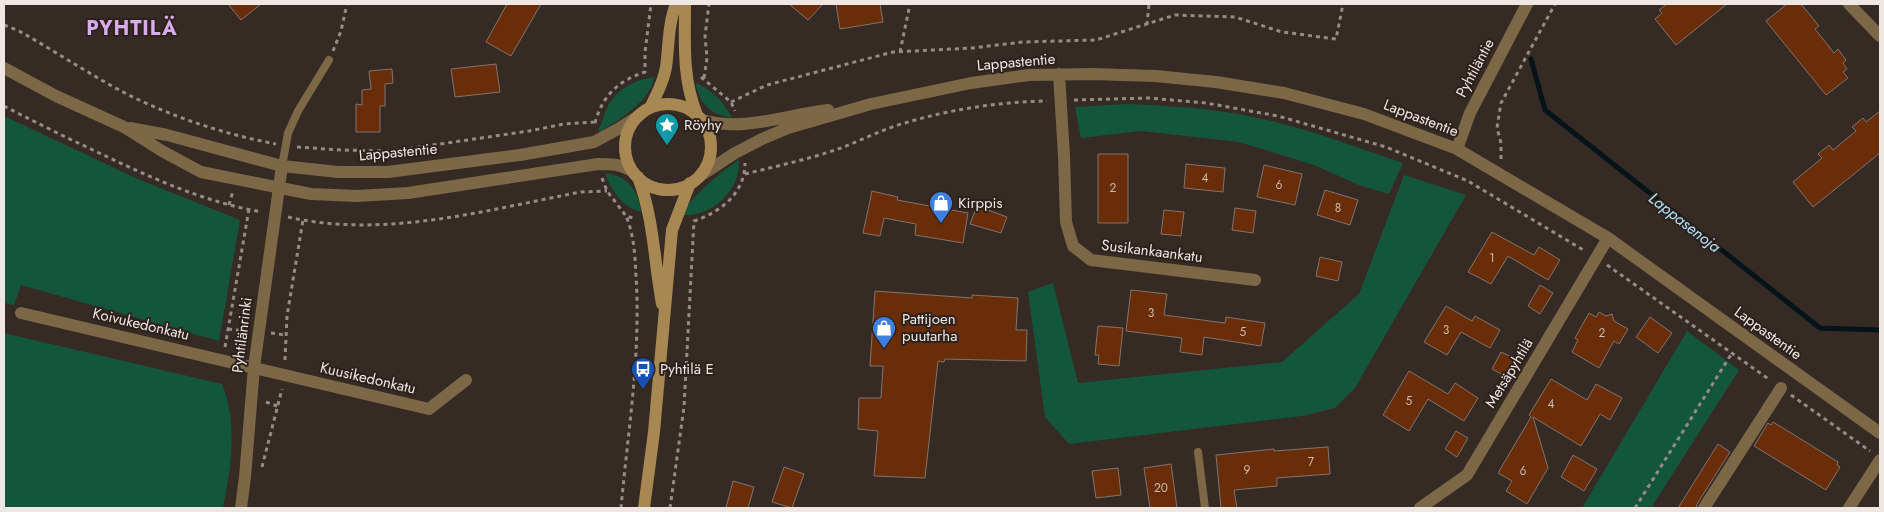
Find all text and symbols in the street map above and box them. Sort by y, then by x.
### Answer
district label: PYHTILÄ [86,14,178,43]
street label: Pyhtiläntie [1450,34,1500,101]
street label: Lappastentie [976,48,1056,76]
street label: Lappastentie [1380,94,1462,142]
place icon: Röyhy [654,112,680,146]
place label: Röyhy [684,114,722,136]
street label: Lappastentie [358,138,438,166]
house number: 4 [1202,169,1209,187]
house number: 6 [1276,176,1283,194]
house number: 2 [1110,179,1117,197]
water label: Lappasenoja [1644,187,1726,258]
shop icon: Kirppis [928,190,954,224]
place label: Kirppis [958,192,1003,214]
house number: 8 [1335,199,1341,217]
street label: Susikankaankatu [1100,234,1204,268]
house number: 1 [1489,249,1495,267]
street label: Pyhtilänrinki [226,296,258,374]
street label: Lappastentie [1730,301,1807,365]
street label: Koivukedonkatu [90,302,192,346]
house number: 3 [1148,304,1155,322]
place label: Pattijoen puutarha [902,308,957,347]
shop icon: Pattijoen puutarha [871,315,897,349]
house number: 3 [1443,321,1450,339]
house number: 5 [1240,323,1247,341]
house number: 2 [1599,324,1606,342]
street label: Metsäpyhtilä [1480,334,1538,412]
street label: Kuusikedonkatu [318,356,418,400]
bus stop icon: Pyhtilä E [630,356,656,390]
place label: Pyhtilä E [660,358,714,380]
house number: 5 [1406,392,1413,410]
house number: 4 [1548,395,1555,413]
house number: 7 [1308,453,1315,471]
house number: 9 [1244,461,1251,479]
house number: 6 [1520,462,1527,480]
house number: 20 [1154,479,1168,497]

